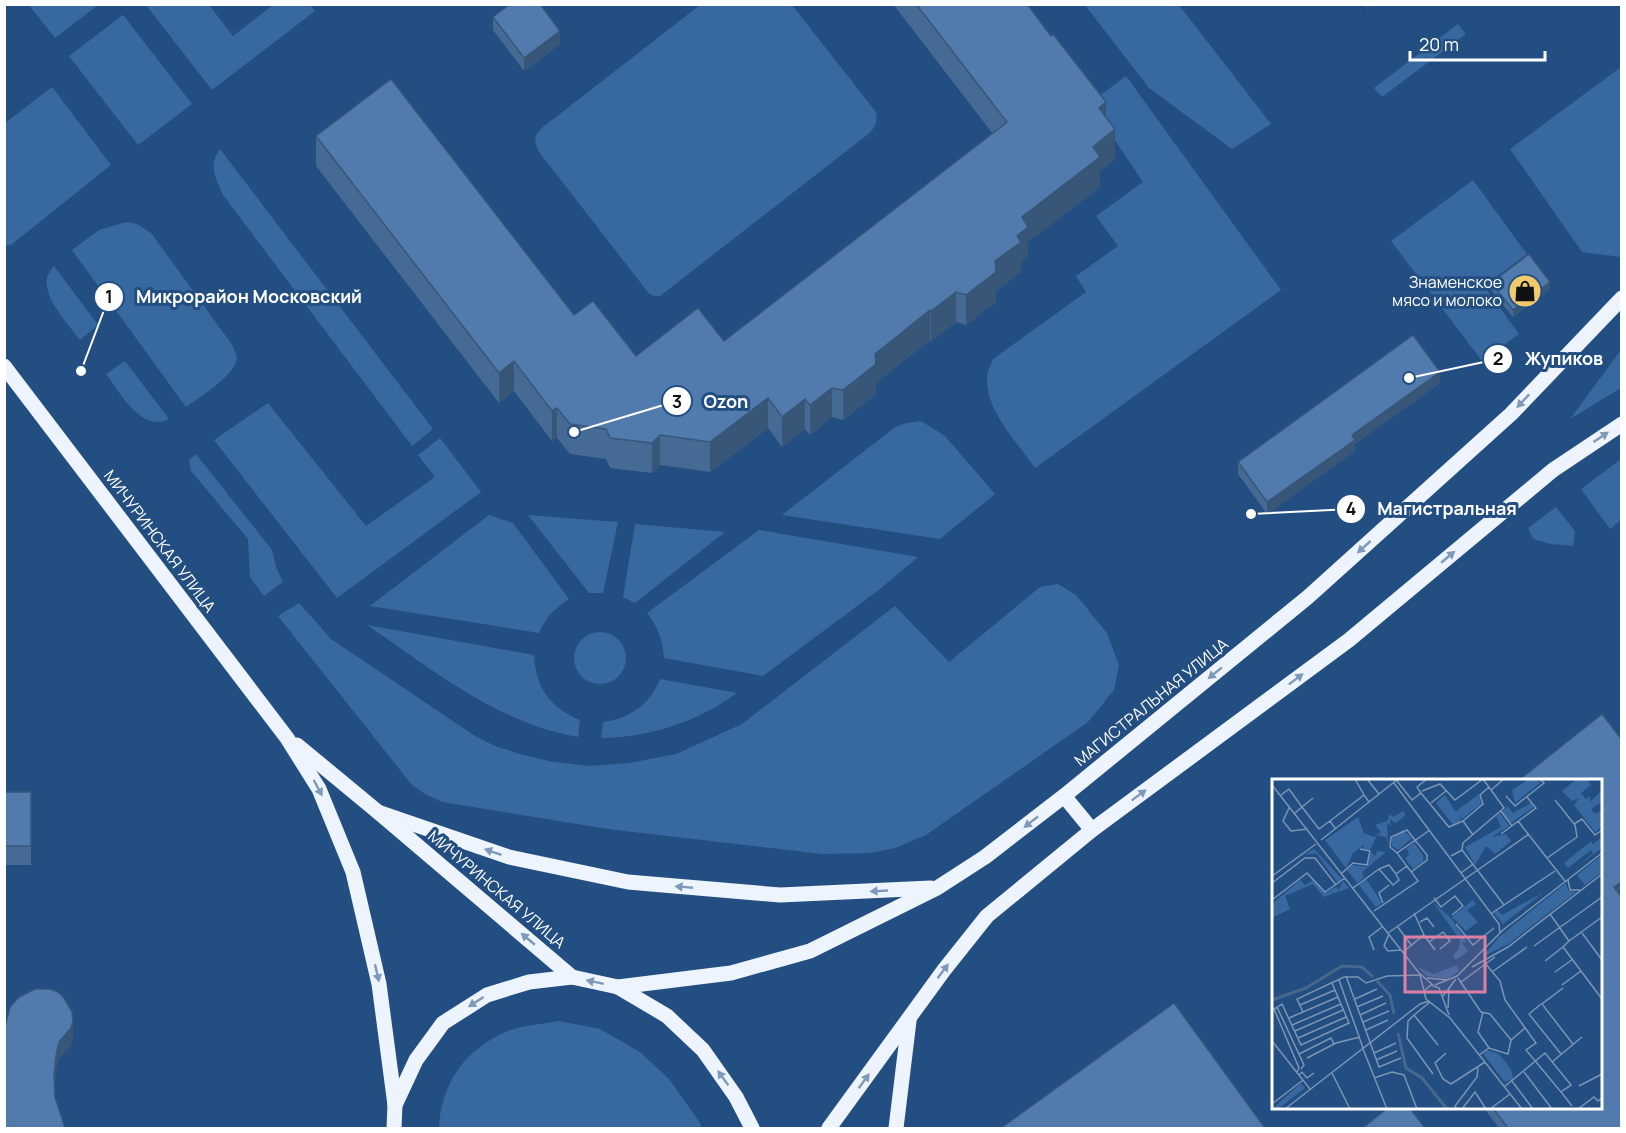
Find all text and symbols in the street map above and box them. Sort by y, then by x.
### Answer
scale bar [1410,24,1545,62]
text: 20 m [1419,32,1459,56]
place label: Знаменское мясо и молоко [1392,271,1502,311]
shop icon: Знаменское мясо и молоко [1507,273,1543,309]
callout: Микрорайон Московский [94,279,374,315]
text: 1 [105,284,113,308]
text: Микрорайон Московский [136,284,362,308]
callout: Жупиков [1483,341,1615,377]
text: 2 [1493,346,1503,370]
text: Жупиков [1525,346,1603,370]
callout: Ozon [662,383,761,419]
text: 3 [672,389,682,413]
text: Ozon [704,389,748,413]
one-way arrow [1517,394,1531,408]
one-way arrow [1593,432,1610,443]
street label: МИЧУРИНСКАЯ УЛИЦА [99,465,221,617]
callout: Магистральная [1336,491,1529,527]
text: 4 [1346,496,1357,520]
text: Магистральная [1377,496,1517,520]
one-way arrow [1357,540,1372,553]
one-way arrow [1440,551,1455,564]
street label: МАГИСТРАЛЬНАЯ УЛИЦА [1069,633,1233,771]
one-way arrow [1207,666,1223,679]
one-way arrow [1287,673,1303,685]
one-way arrow [313,779,323,796]
inset map [1272,779,1602,1109]
one-way arrow [1132,790,1147,802]
one-way arrow [1023,815,1038,827]
street label: МИЧУРИНСКАЯ УЛИЦА [424,825,570,953]
one-way arrow [484,846,502,856]
one-way arrow [675,882,694,892]
one-way arrow [869,886,888,895]
one-way arrow [521,933,536,946]
one-way arrow [372,963,382,982]
one-way arrow [937,963,949,978]
one-way arrow [585,977,604,986]
one-way arrow [468,997,484,1008]
one-way arrow [717,1070,729,1086]
one-way arrow [857,1074,869,1089]

